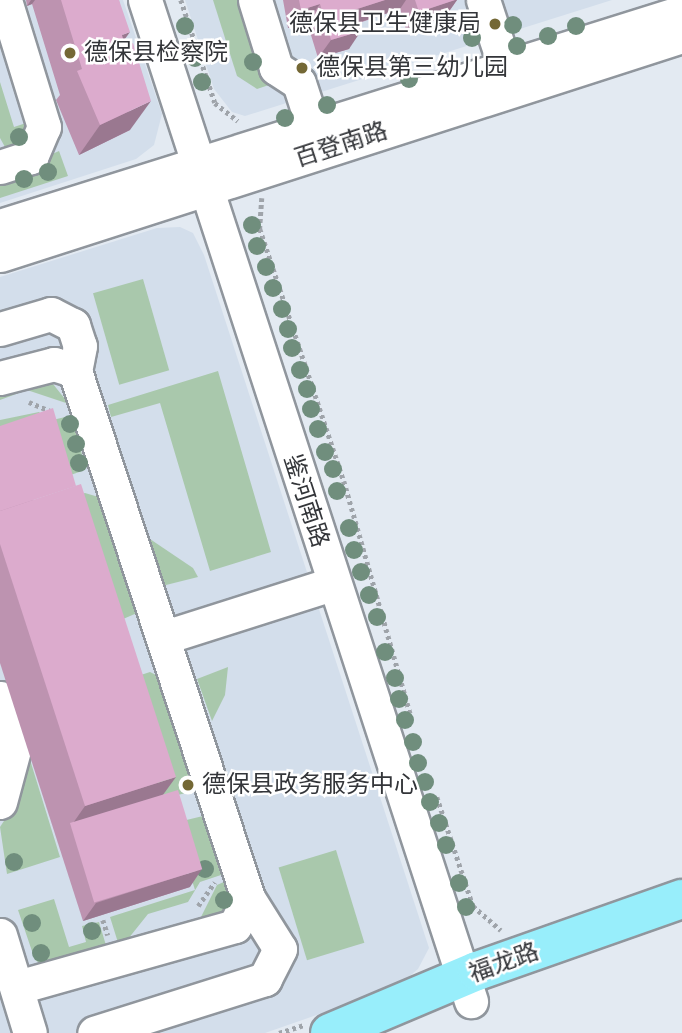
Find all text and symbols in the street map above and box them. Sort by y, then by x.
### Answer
place label: 德保县卫生健康局 [289,10,481,38]
marker: 德保县卫生健康局 [487,16,503,32]
place label: 德保县检察院 [84,39,228,67]
marker: 德保县检察院 [62,45,78,61]
place label: 德保县第三幼儿园 [316,54,508,82]
marker: 德保县第三幼儿园 [294,60,310,76]
street label: 百登南路 [291,116,391,174]
street label: 鉴河南路 [277,451,335,551]
place label: 德保县政务服务中心 [202,771,418,799]
marker: 德保县政务服务中心 [180,777,196,793]
street label: 福龙路 [465,937,543,989]

